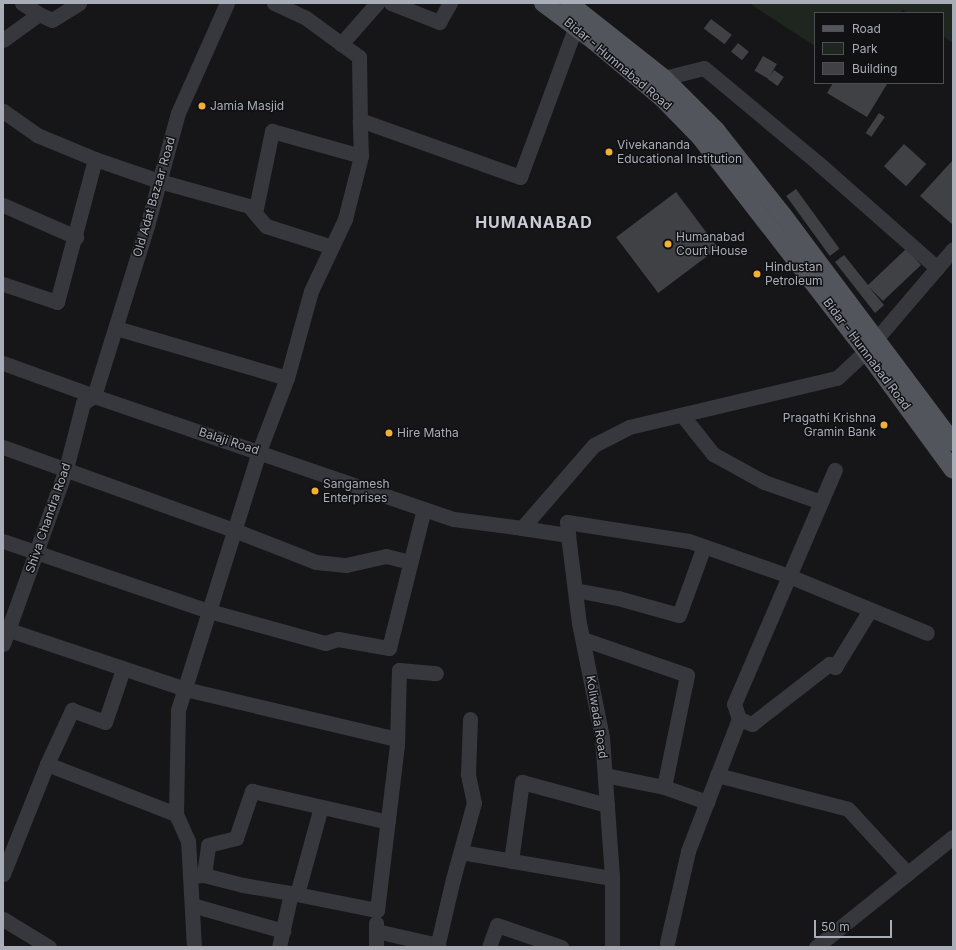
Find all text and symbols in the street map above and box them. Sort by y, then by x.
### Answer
legend [814,12,944,84]
street label: Bidar - Humnabad Road [561,15,675,113]
text: Road [852,21,881,36]
text: Park [852,41,878,56]
text: Building [852,61,897,76]
place label: Jamia Masjid [210,99,284,113]
marker: Jamia Masjid [197,101,207,111]
street label: Old Adat Bazaar Road [130,135,178,259]
place label: Vivekananda Educational Institution [617,138,742,166]
marker: Vivekananda Educational Institution [604,147,614,157]
district label: HUMANABAD [475,212,593,232]
place label: Humanabad Court House [676,230,748,258]
marker: Humanabad Court House [663,239,673,249]
place label: Hindustan Petroleum [765,260,823,288]
marker: Hindustan Petroleum [752,269,762,279]
street label: Bidar - Humnabad Road [820,295,914,413]
place label: Pragathi Krishna Gramin Bank [783,411,876,439]
marker: Pragathi Krishna Gramin Bank [879,420,889,430]
street label: Balaji Road [197,425,261,457]
place label: Hire Matha [397,426,459,440]
marker: Hire Matha [384,428,394,438]
street label: Shiva Chandra Road [22,461,74,575]
place label: Sangamesh Enterprises [323,477,390,505]
marker: Sangamesh Enterprises [310,486,320,496]
street label: Koliwada Road [583,675,611,759]
scale bar [816,912,894,938]
text: 50 m [821,919,850,934]

